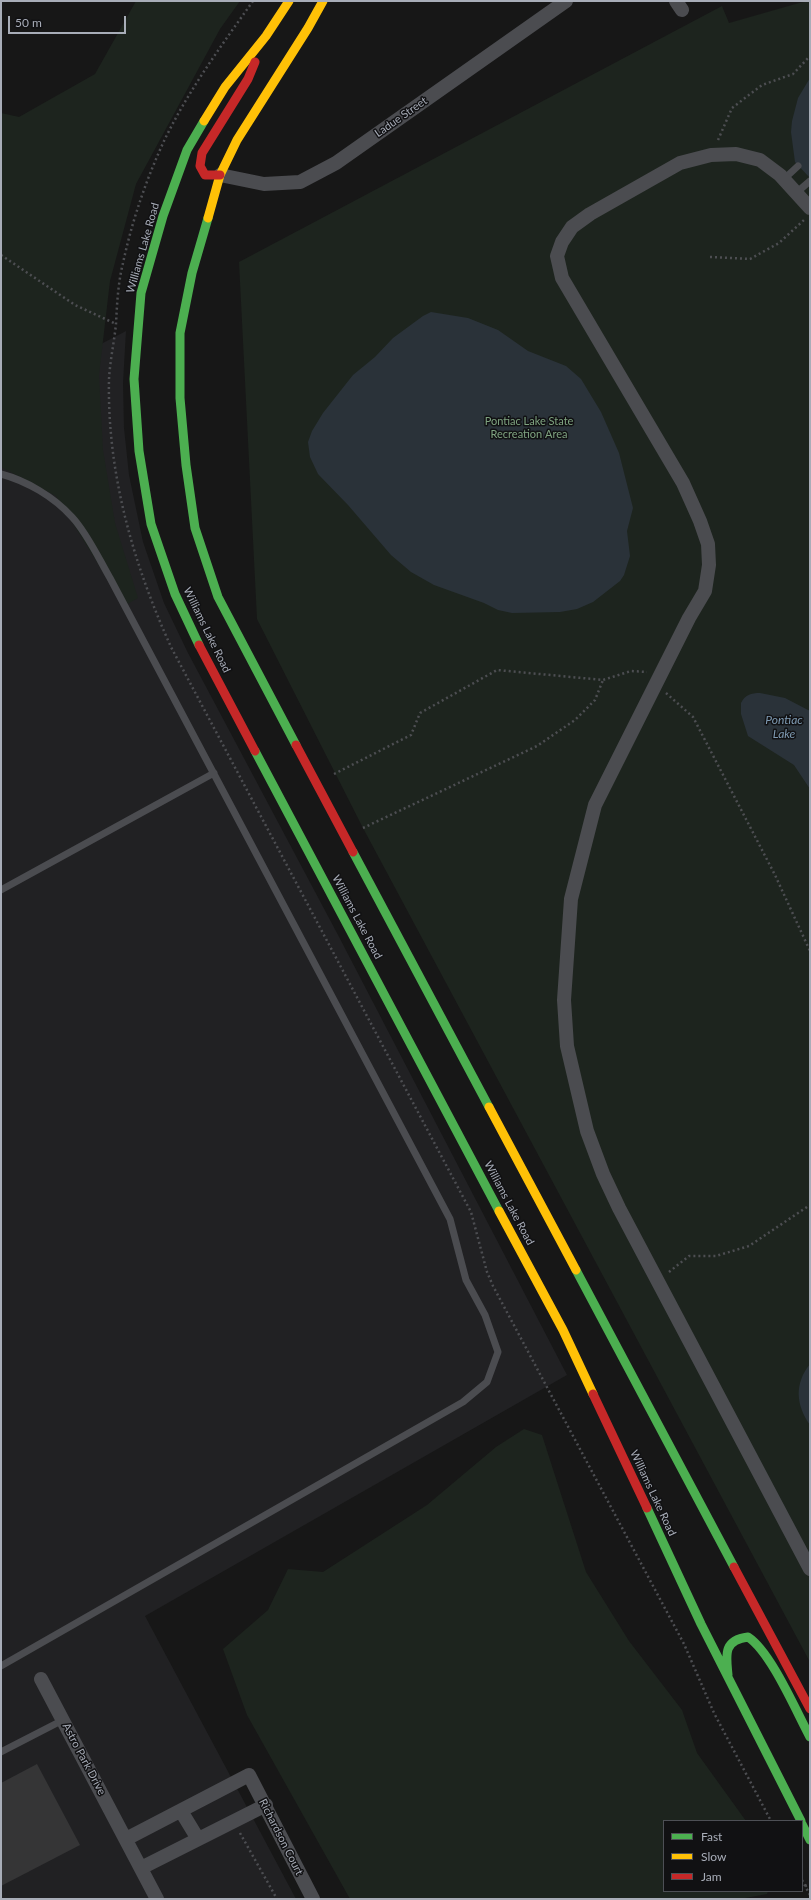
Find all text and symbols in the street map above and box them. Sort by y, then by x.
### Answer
scale bar [10,8,128,34]
text: 50 m [15,15,42,30]
street label: Ladue Street [372,94,430,140]
street label: Williams Lake Road [124,201,162,295]
park label: Pontiac Lake State Recreation Area [485,414,573,440]
street label: Williams Lake Road [181,585,233,675]
water label: Pontiac Lake [765,713,803,741]
street label: Williams Lake Road [329,873,385,961]
street label: Williams Lake Road [481,1159,537,1247]
street label: Williams Lake Road [627,1448,679,1538]
street label: Astro Park Drive [60,1721,108,1797]
street label: Richardson Court [256,1797,306,1877]
legend [663,1820,803,1892]
text: Fast [701,1829,722,1844]
text: Slow [701,1849,726,1864]
text: Jam [701,1869,722,1884]

